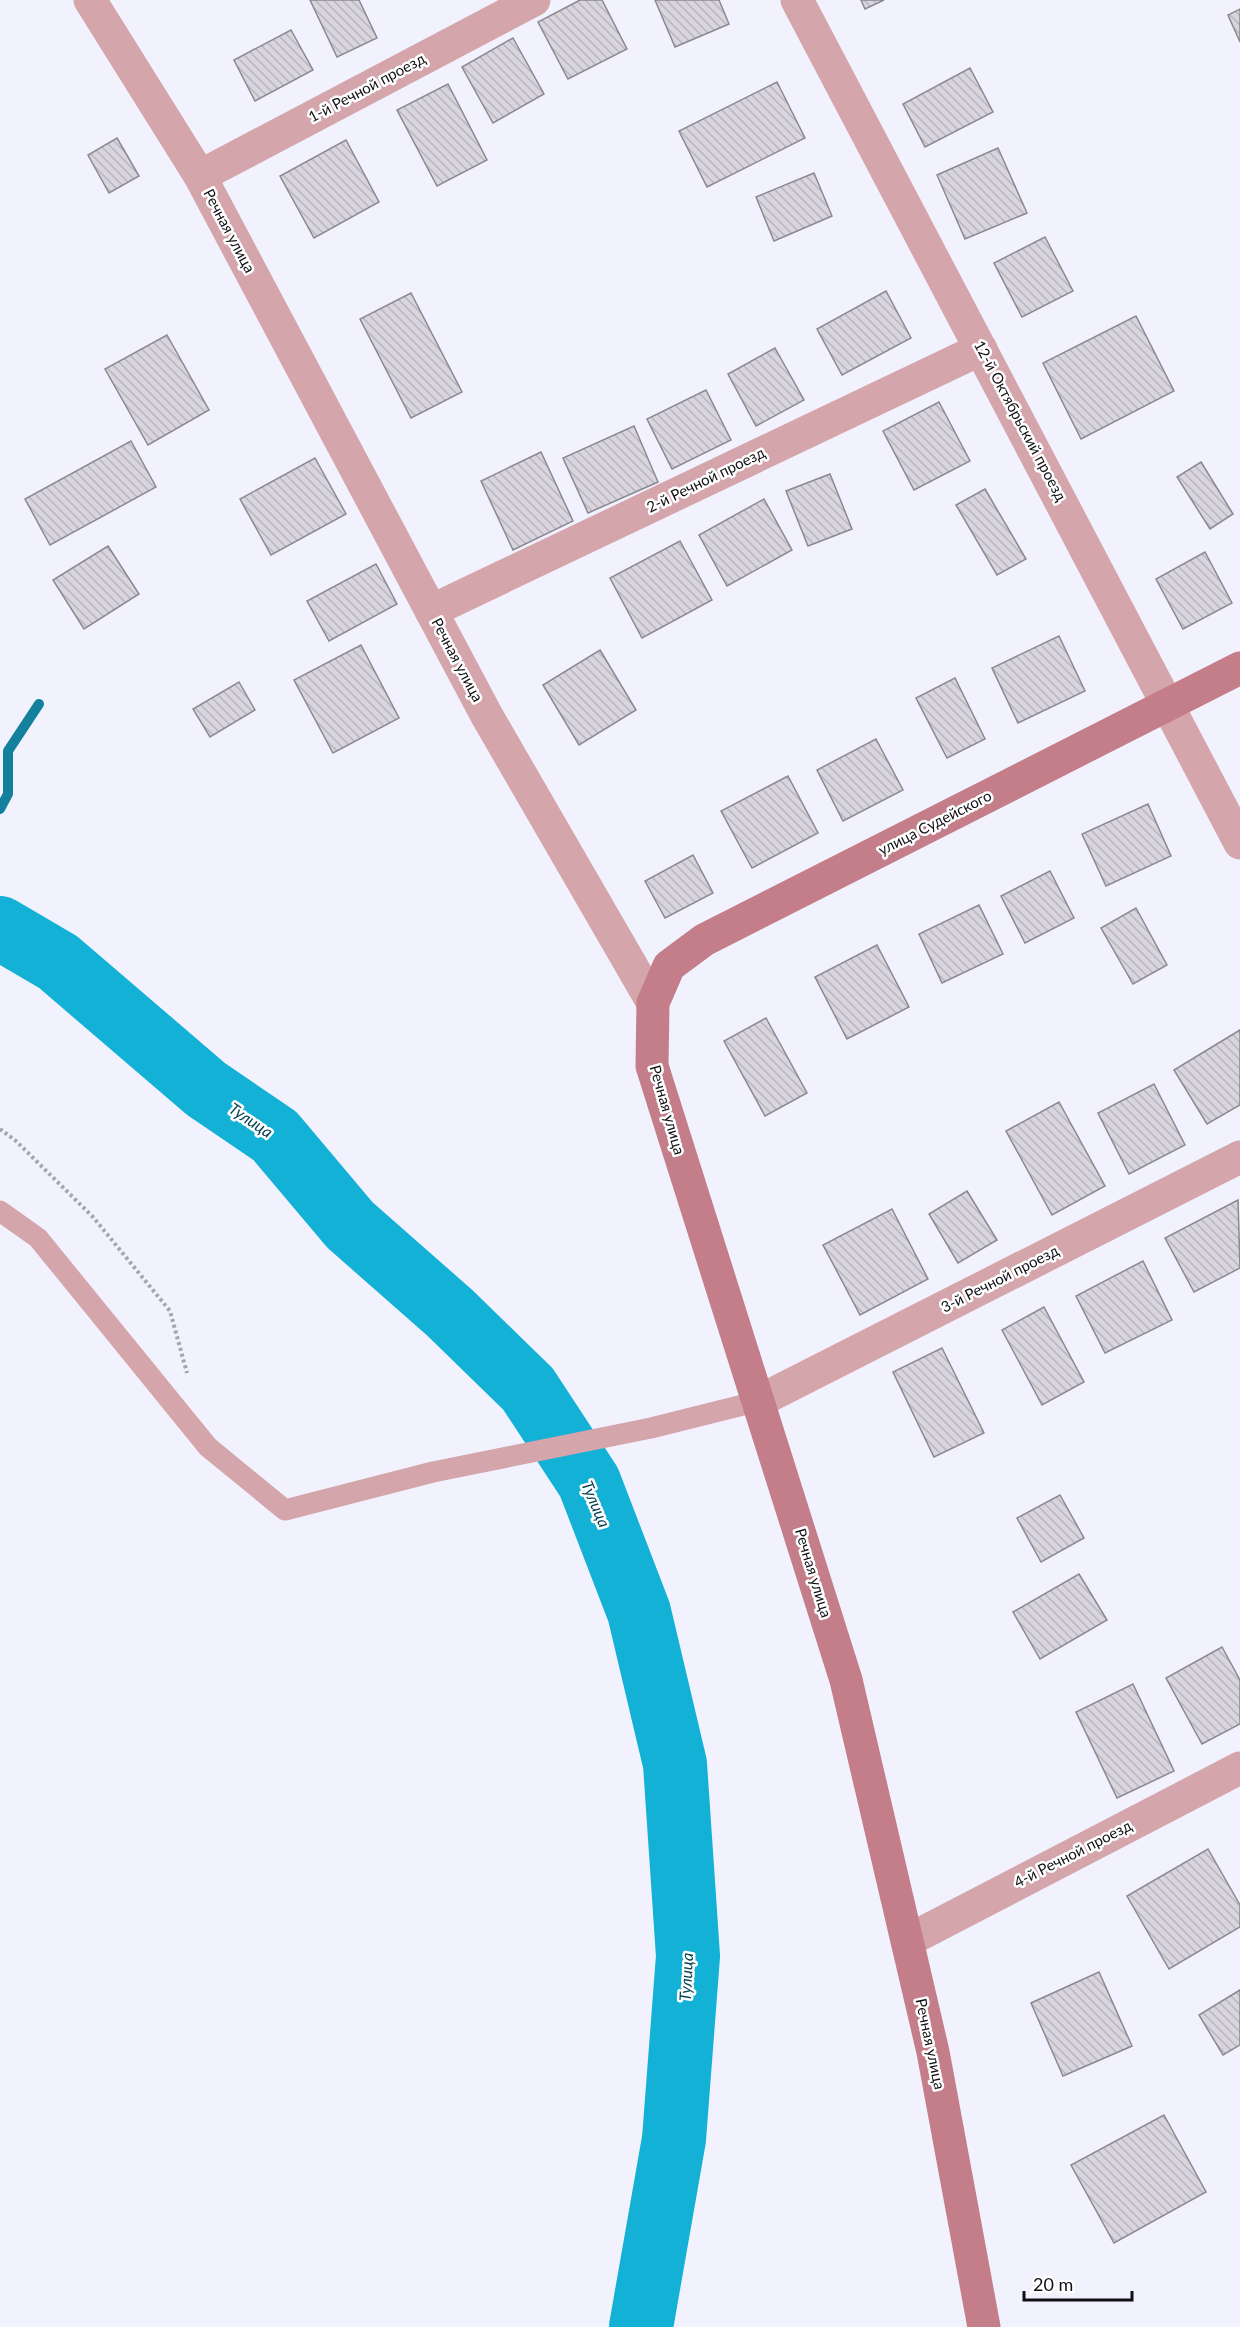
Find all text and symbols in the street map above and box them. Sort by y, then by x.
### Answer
street label: 1-й Речной проезд [305,49,428,125]
street label: Речная улица [200,186,260,276]
street label: 12-й Октябрьский проезд [971,337,1071,504]
street label: 2-й Речной проезд [643,443,768,516]
street label: Речная улица [428,615,488,705]
street label: улица Судейского [875,786,994,858]
street label: Речная улица [647,1063,689,1157]
water label: Тулица [226,1098,277,1141]
street label: 3-й Речной проезд [938,1241,1061,1316]
water label: Тулица [578,1478,615,1530]
street label: Речная улица [792,1526,836,1620]
street label: 4-й Речной проезд [1011,1816,1134,1891]
water label: Тулица [675,1952,696,2002]
street label: Речная улица [913,1997,949,2091]
scale bar [1024,2264,1132,2302]
text: 20 m [1033,2273,1073,2295]

